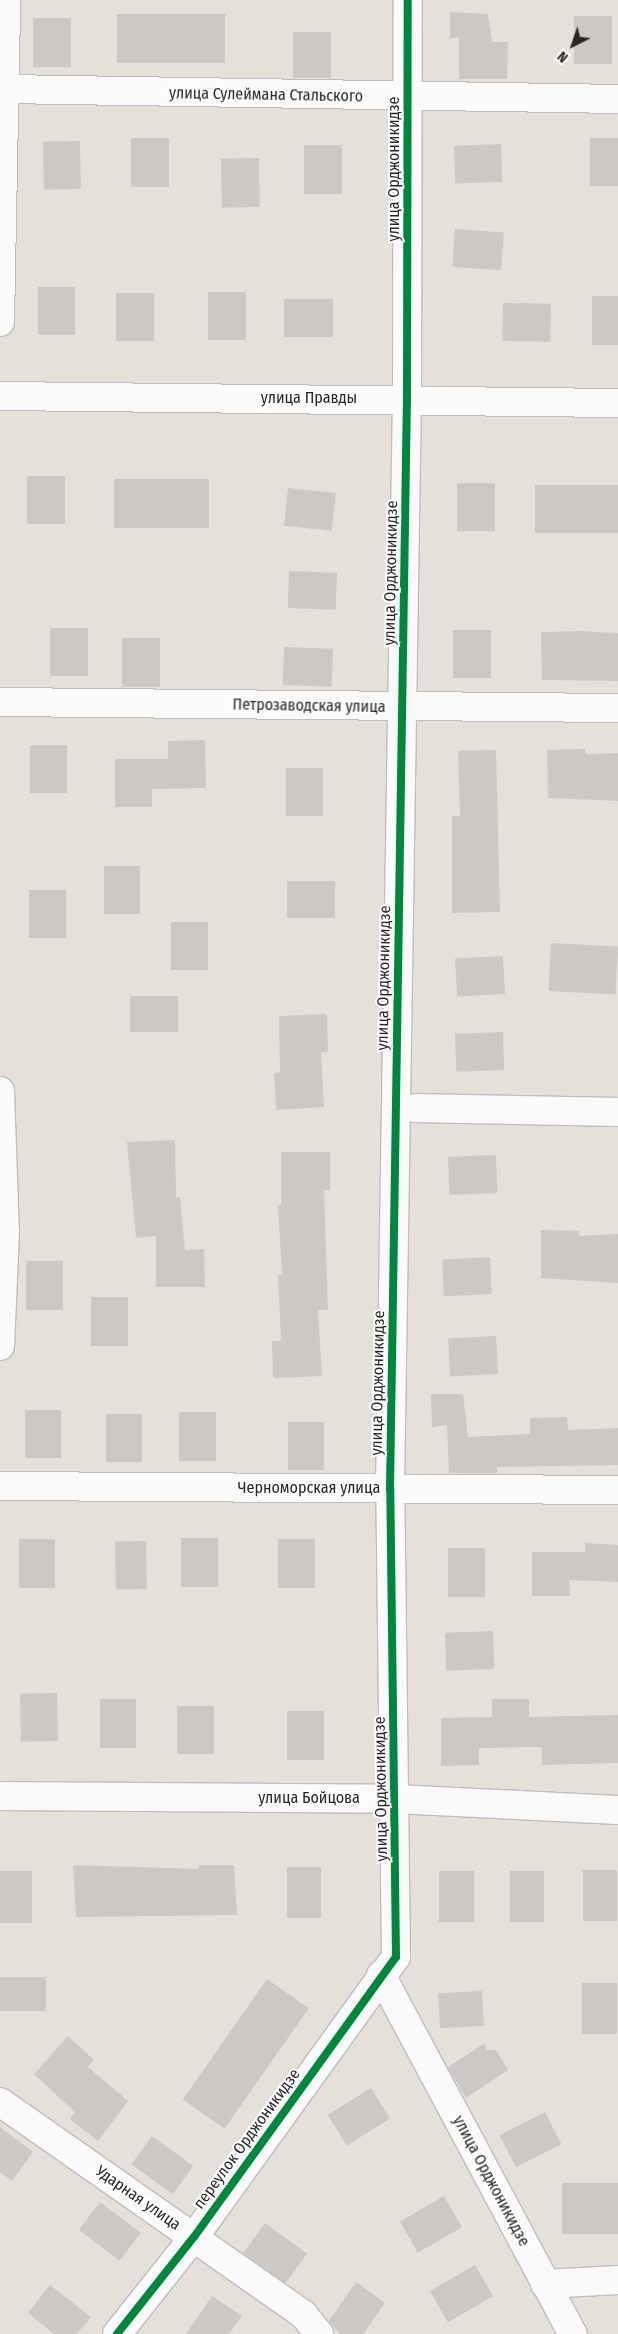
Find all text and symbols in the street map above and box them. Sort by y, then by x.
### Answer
north arrow [548,20,598,70]
text: N [554,48,572,66]
street label: улица Сулеймана Стальского [169,84,363,106]
street label: улица Орджоникидзе [384,96,404,242]
street label: улица Правды [261,388,357,408]
street label: улица Орджоникидзе [380,500,402,646]
street label: Петрозаводская улица [232,695,386,717]
street label: улица Орджоникидзе [373,905,395,1051]
street label: улица Орджоникидзе [367,1310,389,1456]
street label: Черноморская улица [238,1478,380,1498]
street label: улица Орджоникидзе [370,1716,392,1862]
street label: улица Бойцова [258,1788,360,1808]
street label: переулок Орджоникидзе [190,2065,304,2213]
street label: улица Орджоникидзе [448,2112,534,2250]
street label: Ударная улица [92,2162,184,2234]

